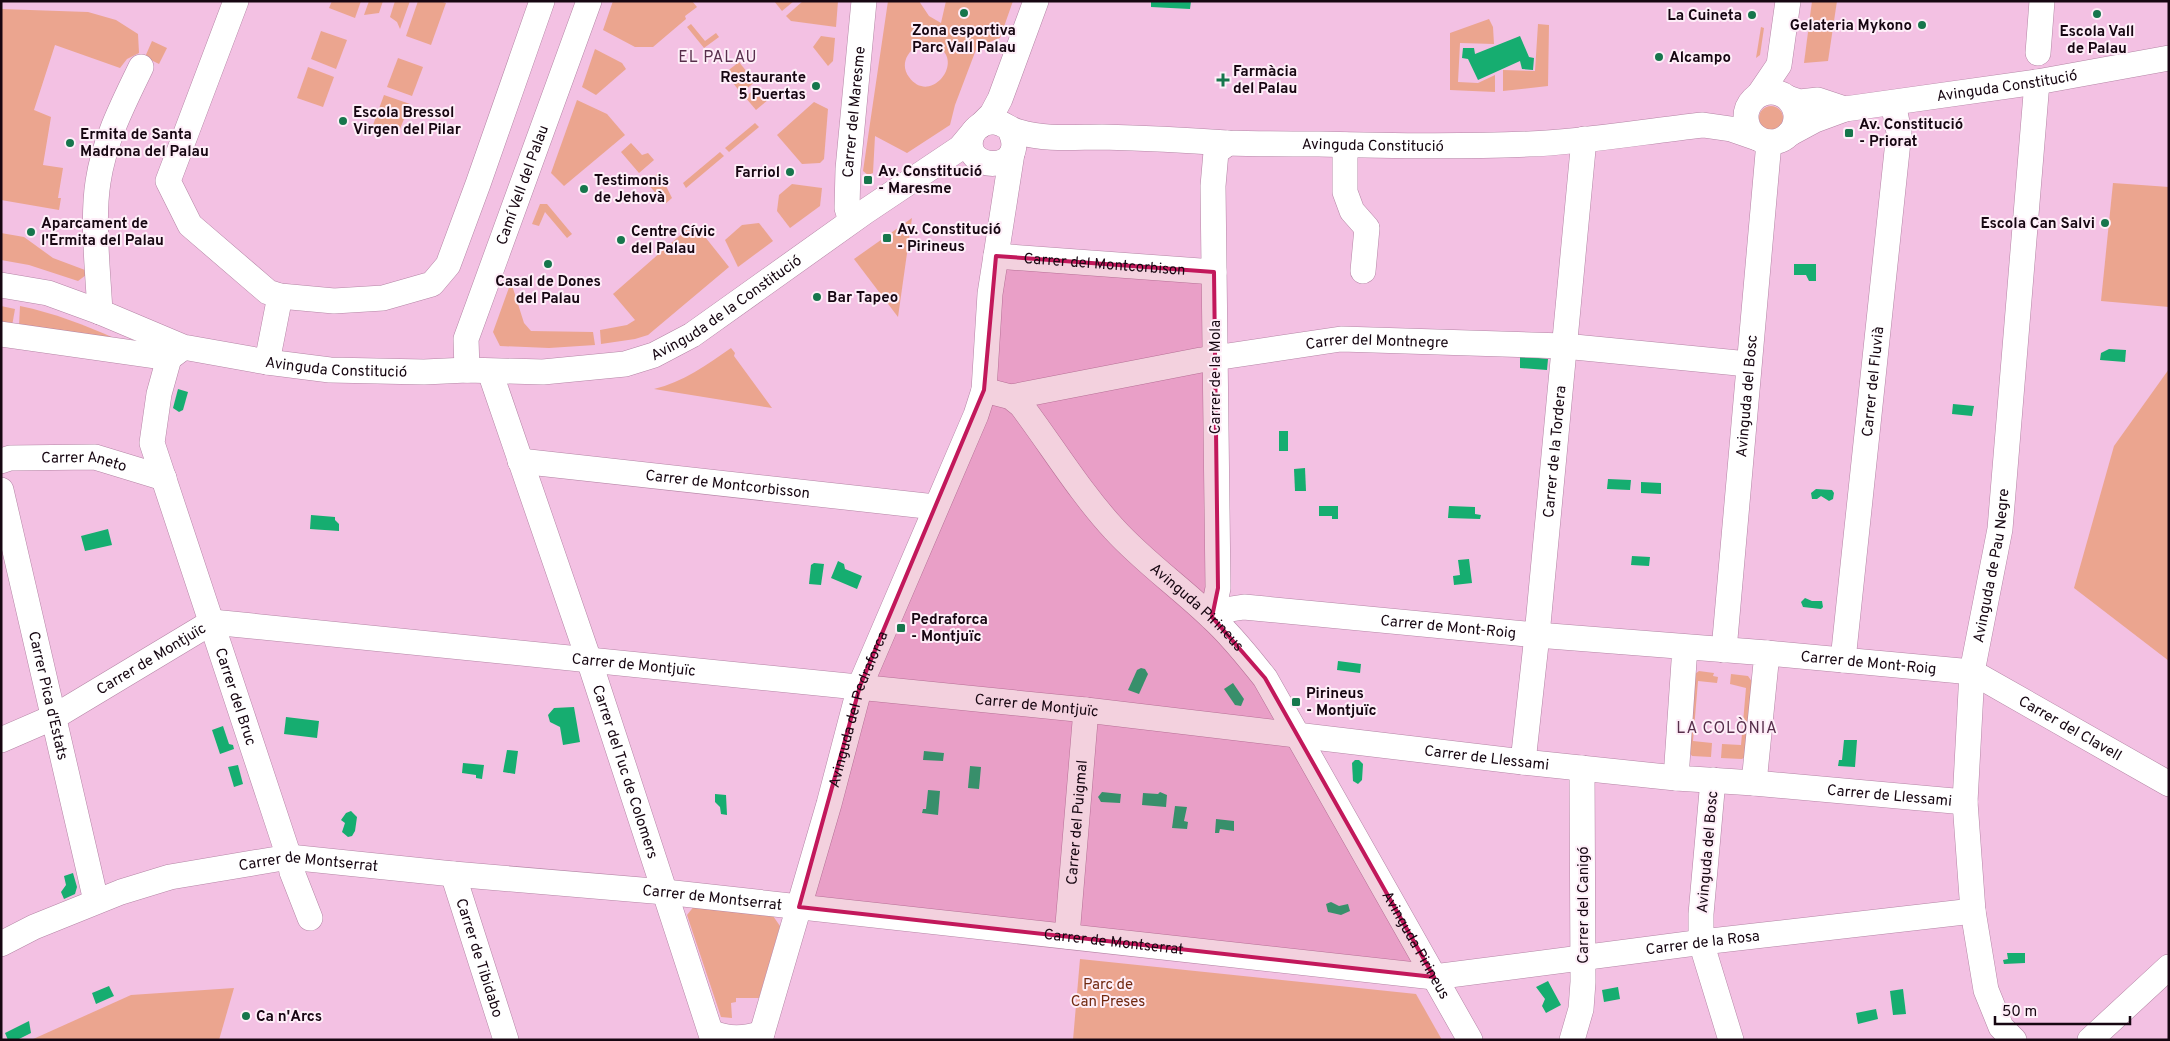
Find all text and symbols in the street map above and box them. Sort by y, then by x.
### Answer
marker: Zona esportiva Parc Vall Palau [958,7,970,19]
place label: La Cuineta [1667,7,1742,26]
marker: Escola Vall de Palau [2091,8,2103,20]
marker: La Cuineta [1746,9,1758,21]
place label: Gelateria Mykono [1790,17,1912,36]
marker: Gelateria Mykono [1916,19,1928,31]
place label: Zona esportiva Parc Vall Palau [912,22,1016,58]
place label: Escola Vall de Palau [2060,23,2134,59]
street label: Carrer del Maresme [840,46,871,178]
district label: EL PALAU [678,48,758,68]
place label: Alcampo [1669,49,1731,68]
marker: Alcampo [1653,51,1665,63]
place label: Farmàcia del Palau [1233,63,1297,99]
street label: Avinguda Constitució [1935,67,2079,107]
place label: Restaurante 5 Puertas [720,69,806,105]
marker: Farmàcia del Palau [1217,74,1229,86]
marker: Restaurante 5 Puertas [810,80,822,92]
place label: Escola Bressol Virgen del Pilar [353,104,462,140]
marker: Escola Bressol Virgen del Pilar [337,115,349,127]
place label: Av. Constitució - Priorat [1859,116,1963,152]
street label: Camí Vell del Palau [493,123,554,248]
place label: Ermita de Santa Madrona del Palau [80,126,209,162]
marker: Av. Constitució - Priorat [1843,127,1855,139]
street label: Avinguda Constitució [1302,136,1444,157]
marker: Ermita de Santa Madrona del Palau [64,137,76,149]
place label: Av. Constitució - Maresme [878,163,982,199]
place label: Farriol [735,164,780,183]
marker: Farriol [784,166,796,178]
place label: Testimonis de Jehovà [594,172,669,208]
marker: Av. Constitució - Maresme [862,174,874,186]
marker: Testimonis de Jehovà [578,183,590,195]
place label: Aparcament de l'Ermita del Palau [41,215,164,251]
place label: Escola Can Salvi [1980,215,2095,234]
marker: Escola Can Salvi [2099,217,2111,229]
place label: Av. Constitució - Pirineus [897,221,1001,257]
place label: Centre Cívic del Palau [631,223,715,259]
marker: Aparcament de l'Ermita del Palau [25,226,37,238]
marker: Av. Constitució - Pirineus [881,232,893,244]
marker: Centre Cívic del Palau [615,234,627,246]
street label: Carrer del Montcorbison [1023,250,1186,281]
street label: Avinguda de la Constitució [648,252,806,366]
marker: Casal de Dones del Palau [542,258,554,270]
place label: Casal de Dones del Palau [495,273,601,309]
place label: Bar Tapeo [827,289,898,308]
marker: Bar Tapeo [811,291,823,303]
street label: Carrer de la Mola [1207,320,1226,434]
street label: Carrer del Fluvià [1859,326,1889,438]
street label: Carrer del Montnegre [1304,331,1449,355]
street label: Avinguda del Bosc [1733,334,1763,458]
street label: Avinguda Constitució [264,354,407,383]
street label: Carrer de la Tordera [1540,385,1572,519]
street label: Carrer Aneto [41,449,129,477]
street label: Carrer de Montcorbisson [644,467,811,504]
street label: Avinguda de Pau Negre [1970,488,2014,645]
street label: Avinguda Pirineus [1145,560,1247,656]
place label: Pedraforca - Montjuïc [911,611,988,647]
street label: Carrer de Mont-Roig [1379,612,1517,644]
street label: Carrer de Montjuïc [94,620,210,700]
marker: Pedraforca - Montjuïc [895,622,907,634]
street label: Avinguda del Pedraforca [826,629,893,790]
street label: Carrer Pica d'Estats [23,630,71,762]
street label: Carrer del Bruc [209,646,260,749]
street label: Carrer de Mont-Roig [1800,648,1937,680]
street label: Carrer de Montjuïc [571,650,697,682]
street label: Carrer del Tuc de Colomers [587,683,661,862]
place label: Pirineus - Montjuïc [1306,685,1377,721]
street label: Carrer de Montjuïc [974,691,1100,722]
street label: Carrer del Clavell [2015,692,2125,766]
marker: Pirineus - Montjuïc [1290,696,1302,708]
district label: LA COLÒNIA [1676,717,1778,739]
street label: Carrer de Llessami [1423,742,1550,776]
street label: Carrer del Puigmal [1063,759,1093,886]
street label: Carrer de Llessami [1826,782,1953,812]
street label: Avinguda del Bosc [1694,790,1723,914]
street label: Carrer del Canigó [1575,846,1594,964]
street label: Carrer de Montserrat [237,848,379,877]
street label: Carrer de Montserrat [641,882,783,916]
street label: Avinguda Pirineus [1377,888,1453,1003]
street label: Carrer de Tibidabo [450,896,506,1020]
street label: Carrer de Montserrat [1043,926,1185,960]
street label: Carrer de la Rosa [1645,927,1761,960]
park label: Parc de Can Preses [1071,976,1145,1012]
scale bar [1995,994,2130,1026]
text: 50 m [2002,1003,2037,1022]
place label: Ca n'Arcs [256,1008,322,1027]
marker: Ca n'Arcs [240,1010,252,1022]

